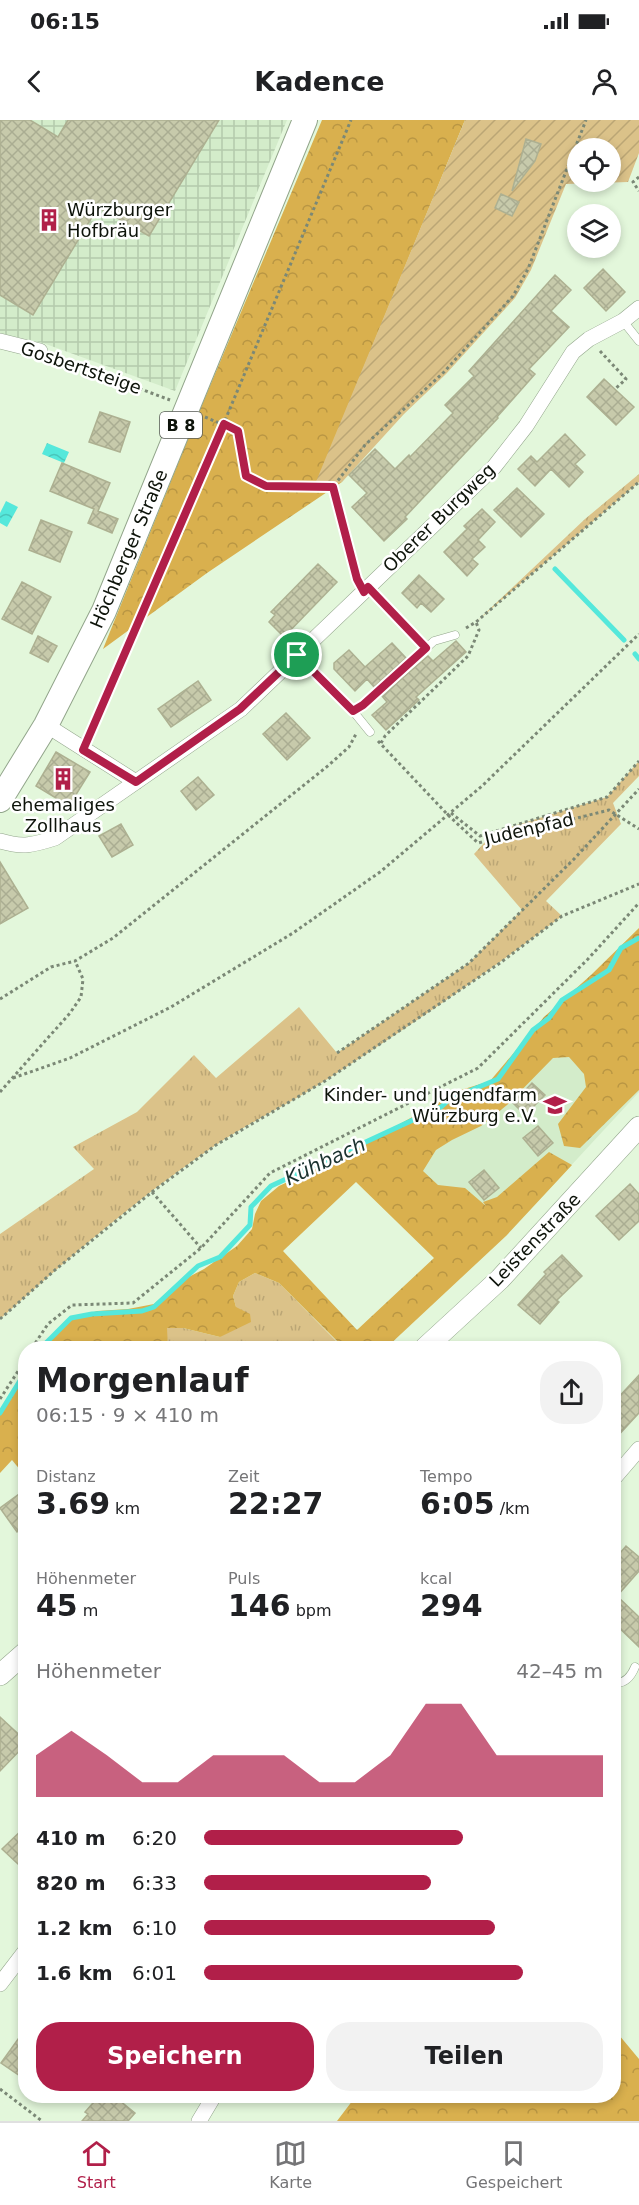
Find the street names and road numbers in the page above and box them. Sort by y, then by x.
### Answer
street label: Gosbertsteige [18,337,144,398]
road number: B 8 [160,412,202,438]
street label: Oberer Burgweg [378,459,499,576]
street label: Höchberger Straße [86,466,171,631]
street label: Judenpfad [481,808,576,849]
street label: Leistenstraße [485,1188,585,1291]

